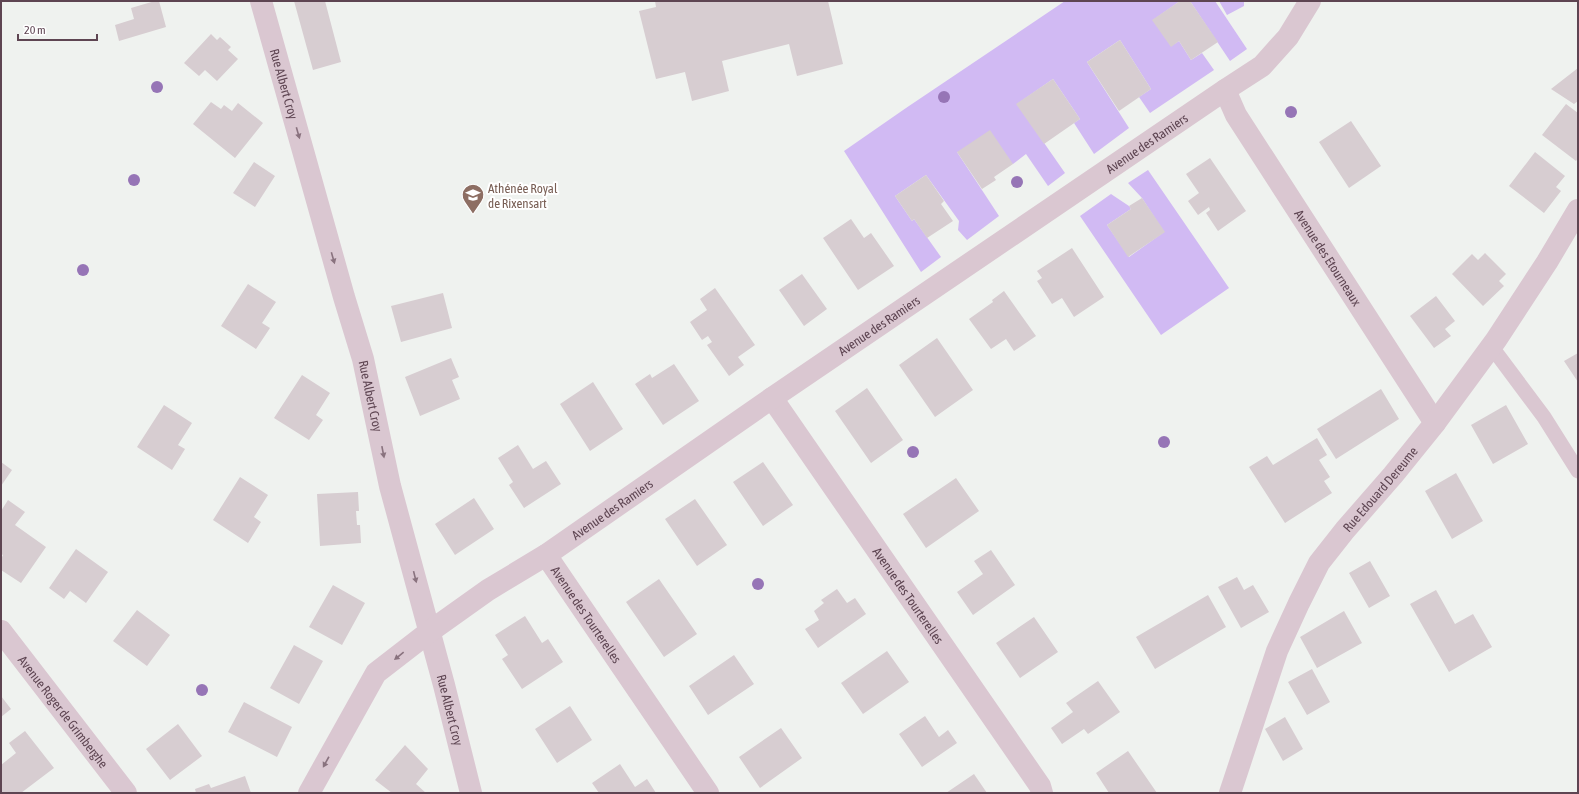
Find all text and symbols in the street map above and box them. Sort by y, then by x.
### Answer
scale bar [18,16,97,42]
text: 20 m [24,23,46,37]
street label: Rue Albert Croy [267,47,301,122]
street label: Avenue des Ramiers [1103,110,1191,177]
one-way arrow [295,127,301,139]
place label: Athénée Royal de Rixensart [488,181,558,211]
school or university icon: Athénée Royal de Rixensart [460,182,486,215]
street label: Avenue des Etourneaux [1291,207,1365,309]
one-way arrow [330,252,336,264]
street label: Avenue des Ramiers [835,292,923,359]
street label: Rue Albert Croy [355,359,385,434]
street label: Rue Edouard Dereume [1340,444,1421,535]
one-way arrow [380,445,386,458]
street label: Avenue des Ramiers [569,476,656,543]
street label: Avenue des Tourterelles [869,545,947,647]
street label: Avenue des Tourterelles [548,564,625,666]
one-way arrow [413,571,419,584]
one-way arrow [393,652,404,661]
street label: Avenue Roger de Grimberghe [15,653,111,771]
street label: Rue Albert Croy [433,673,466,748]
one-way arrow [323,756,330,768]

